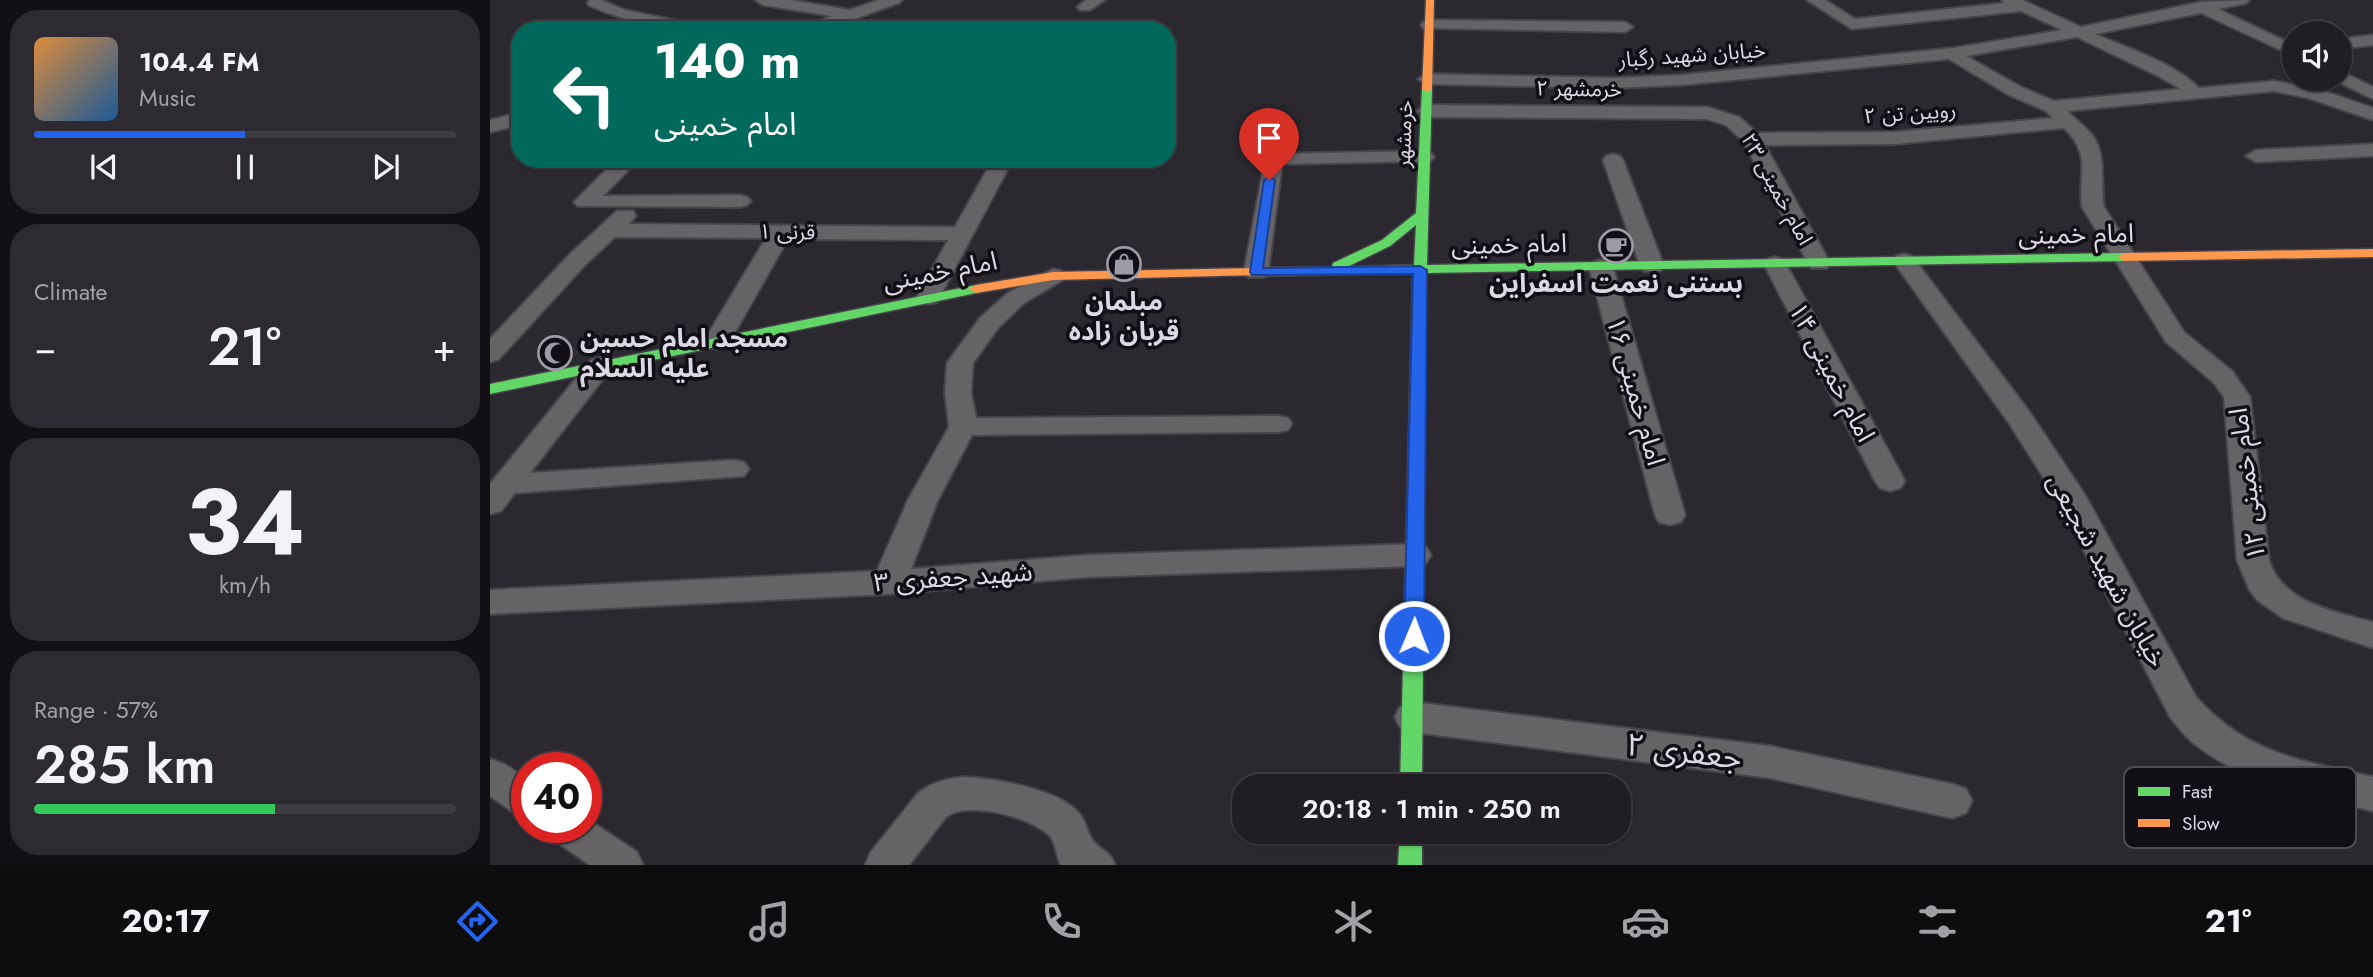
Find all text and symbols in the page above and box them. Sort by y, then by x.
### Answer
map controls [2282,21,2352,91]
button: sound [2282,21,2352,91]
text: 140 m [654,26,800,96]
street label: خیابان شهید رگبار [1616,35,1767,75]
text: 104.4 FM [139,43,259,81]
icon: left [539,49,630,140]
street label: خرمشهر ۲ [1536,73,1622,105]
text: Music [139,81,196,115]
street label: رویین تن ۲ [1863,95,1957,131]
street label: خرمشهر [1388,100,1420,169]
text: امام خمینی [654,101,797,147]
pin [1239,108,1299,180]
icon: arrive [1250,119,1288,157]
street label: امام خمینی ۲۳ [1733,128,1820,251]
icon: previous [85,148,123,186]
icon: pause [226,148,264,186]
icon: next [367,148,405,186]
street label: امام خمینی [2018,214,2134,255]
street label: قرنی ۱ [758,217,816,247]
street label: امام خمینی [1451,224,1567,265]
cafe icon: بستنی نعمت اسفراین [1597,227,1635,265]
street label: امام خمینی [879,241,1001,302]
shop icon: مبلمان قربان زاده [1105,245,1143,283]
place label: بستنی نعمت اسفراین [1489,264,1743,302]
text: Climate [34,275,107,309]
place label: مبلمان قربان زاده [1069,282,1179,350]
street label: امام خمینی ۱۴ [1778,295,1885,449]
text: 21° [208,309,281,385]
street label: امام خمینی ۱۶ [1596,312,1675,470]
place label: مسجد امام حسین علیه السلام [580,319,788,388]
text: − [34,320,56,375]
text: + [433,320,456,375]
mosque icon: مسجد امام حسین علیه السلام [536,334,574,372]
street label: امام خمینی ۱۲ [2219,405,2276,562]
text: 34 [185,457,305,588]
street label: خیابان شهید شجیعی [2038,466,2176,674]
street label: شهید جعفری ۳ [872,552,1034,602]
text: km/h [219,568,271,602]
position arrow [1377,599,1451,673]
text: Range · 57% [34,693,158,727]
street label: جعفری ۲ [1623,721,1745,781]
text: 285 km [34,727,216,803]
speed limit sign: 40 [511,752,602,843]
legend [2124,767,2356,848]
text: Fast [2182,778,2213,805]
text: 20:18 · 1 min · 250 m [1302,790,1561,828]
text: Slow [2182,810,2220,837]
icon: directions [453,897,502,946]
icon: music [745,897,794,946]
icon: phone [1037,897,1086,946]
icon: climate [1329,897,1378,946]
icon: car [1621,897,1670,946]
icon: filters [1913,897,1962,946]
text: 20:17 [122,898,210,944]
text: 21° [2205,898,2251,944]

